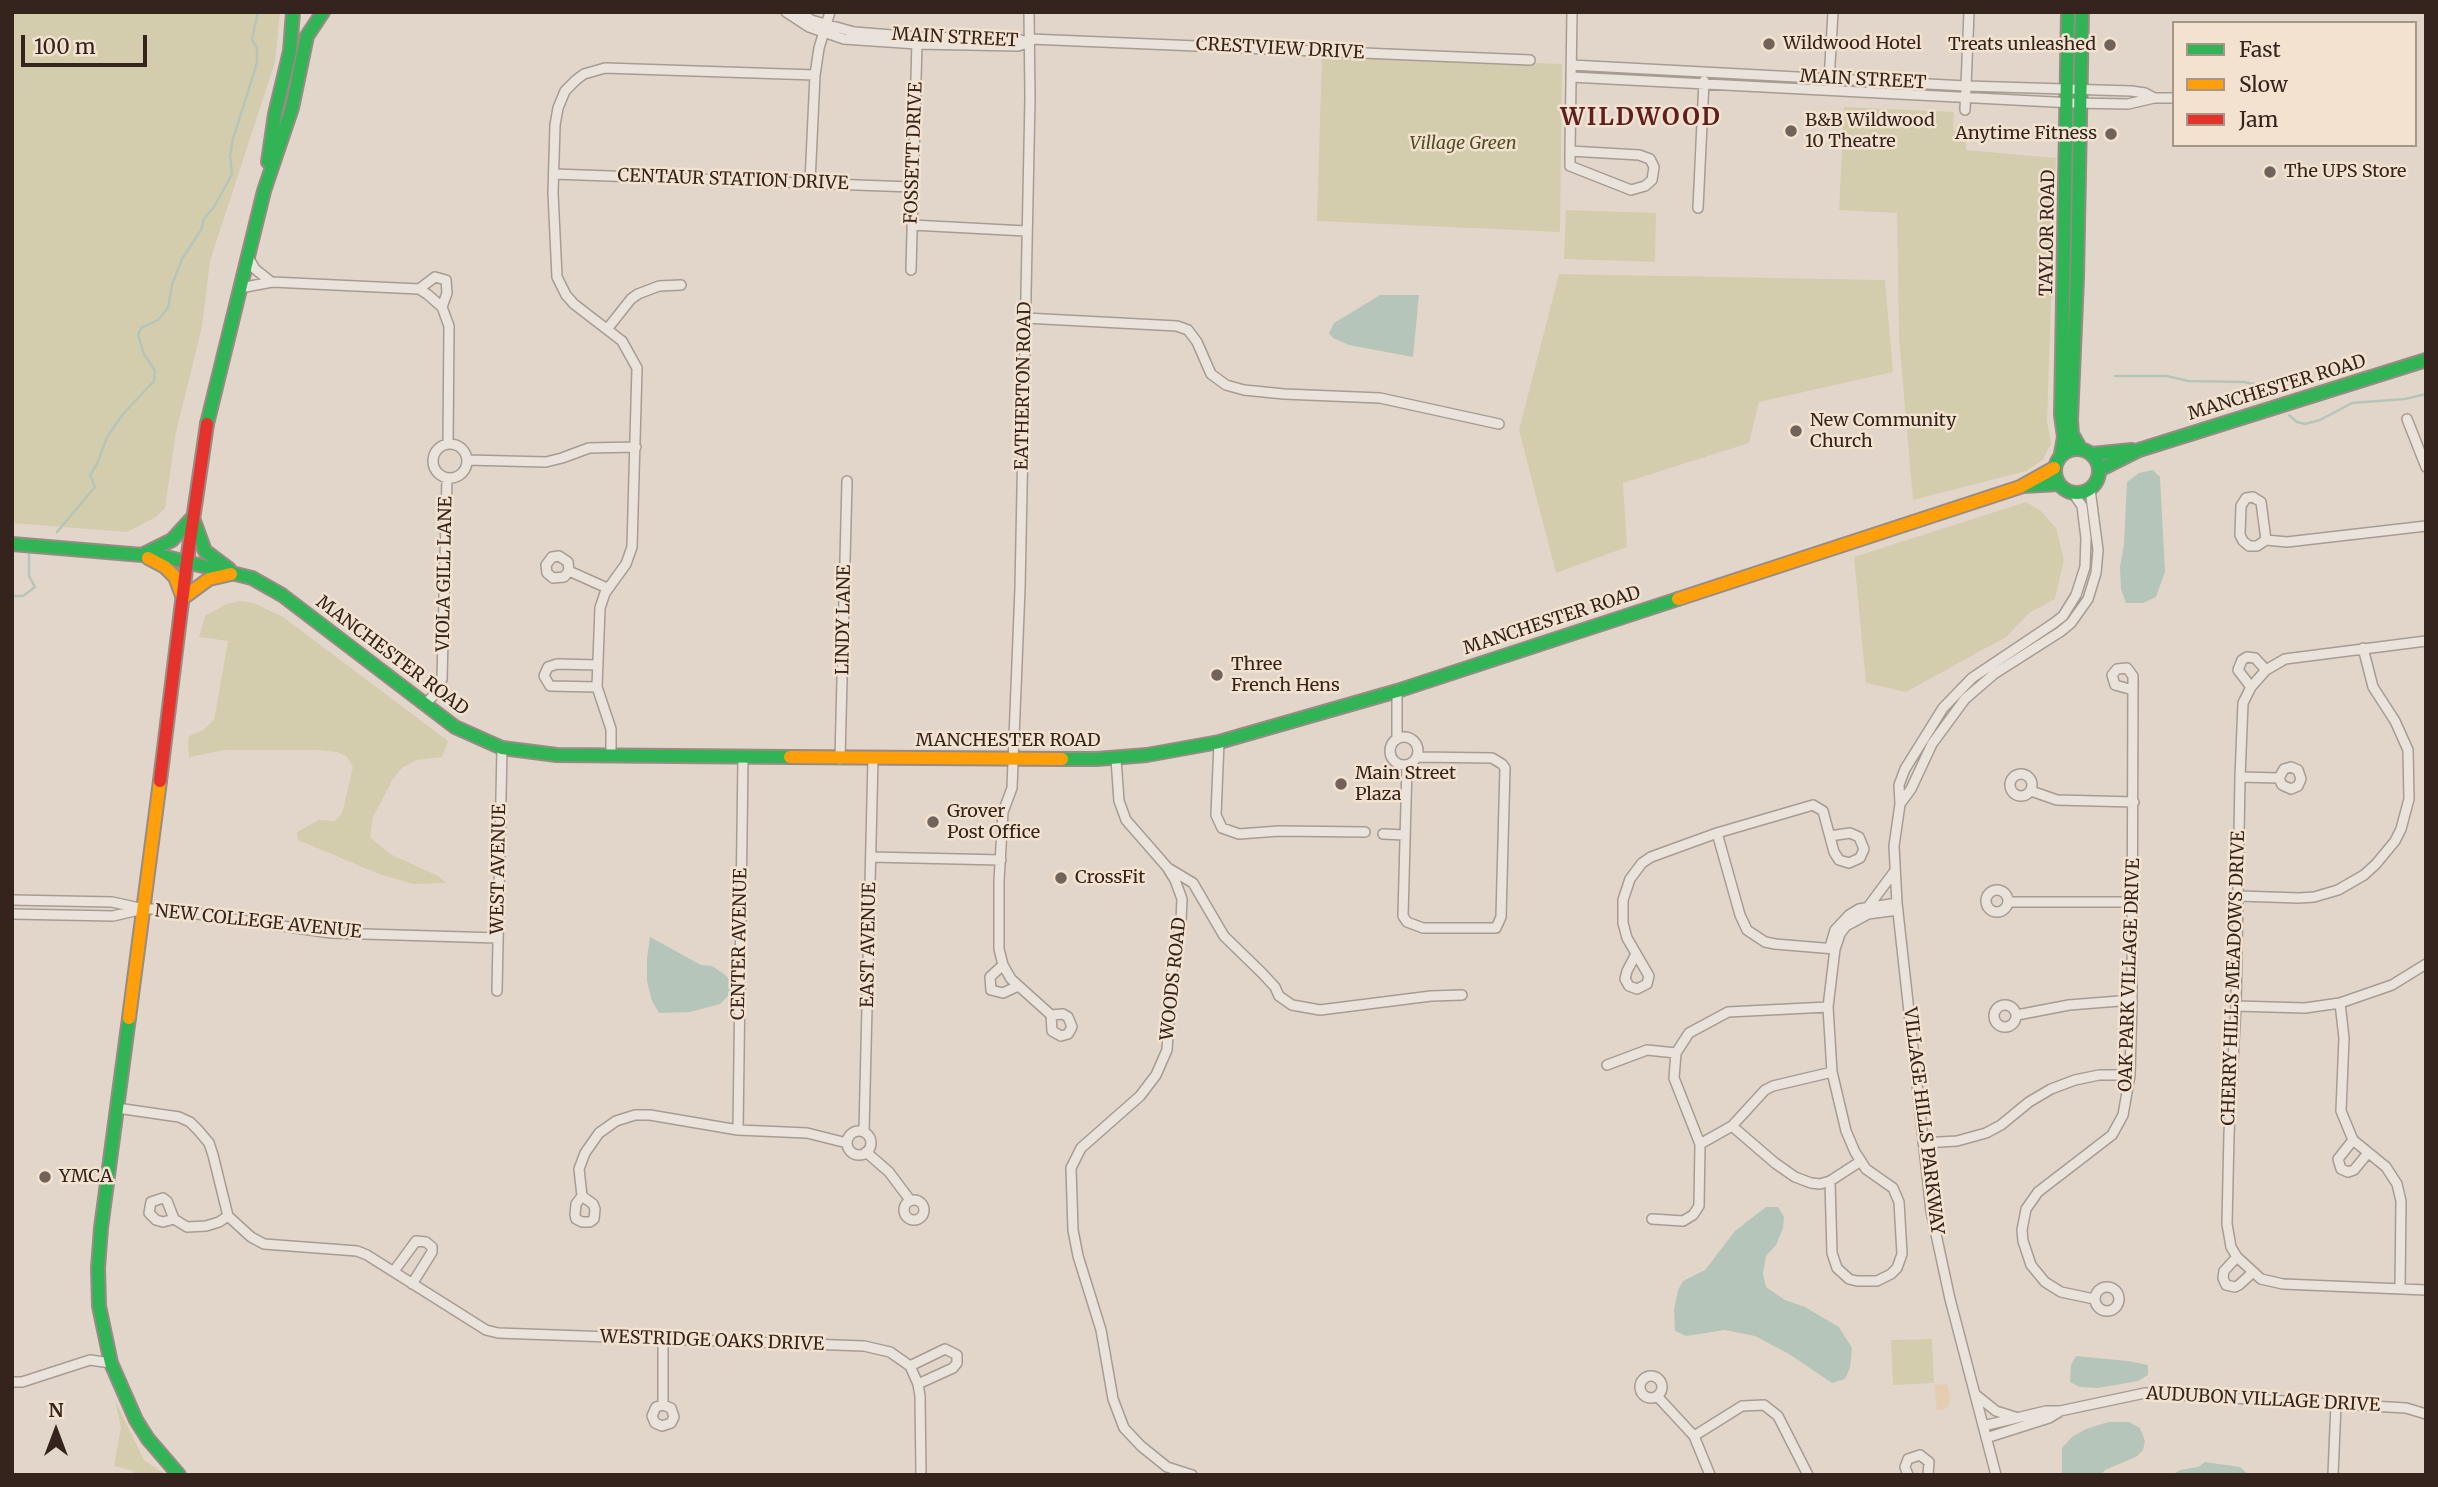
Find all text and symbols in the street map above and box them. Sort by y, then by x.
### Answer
scale bar [24,21,150,65]
legend [2172,21,2417,147]
street label: MAIN STREET [891,24,1019,52]
text: 100 m [34,33,96,60]
place label: Wildwood Hotel [1783,33,1921,55]
street label: CRESTVIEW DRIVE [1195,34,1365,64]
place label: Treats unleashed [1948,34,2096,56]
marker: Wildwood Hotel [1761,36,1777,52]
text: Fast [2239,36,2281,63]
marker: Treats unleashed [2102,37,2118,53]
street label: MAIN STREET [1799,66,1927,94]
text: Slow [2239,71,2288,98]
street label: FOSSETT DRIVE [901,81,927,225]
district label: WILDWOOD [1561,104,1721,132]
text: Jam [2239,106,2278,133]
place label: B&B Wildwood 10 Theatre [1805,110,1935,152]
marker: B&B Wildwood 10 Theatre [1783,123,1799,139]
place label: Anytime Fitness [1955,123,2097,145]
marker: Anytime Fitness [2103,126,2119,142]
park label: Village Green [1409,133,1517,155]
place label: The UPS Store [2284,161,2406,183]
marker: The UPS Store [2262,164,2278,180]
street label: CENTAUR STATION DRIVE [617,165,849,195]
street label: TAYLOR ROAD [2036,170,2060,296]
street label: EATHERTON ROAD [1012,301,1036,471]
street label: MANCHESTER ROAD [2185,351,2369,425]
place label: New Community Church [1810,410,1956,452]
marker: New Community Church [1788,423,1804,439]
street label: VIOLA GILL LANE [433,496,457,652]
street label: LINDY LANE [832,565,856,675]
street label: MANCHESTER ROAD [1461,582,1643,660]
street label: MANCHESTER ROAD [312,592,472,720]
place label: Three French Hens [1231,654,1340,696]
marker: Three French Hens [1209,667,1225,683]
street label: MANCHESTER ROAD [915,730,1101,752]
place label: Main Street Plaza [1355,763,1456,806]
marker: Main Street Plaza [1333,776,1349,792]
place label: Grover Post Office [947,801,1040,844]
street label: WEST AVENUE [487,803,511,935]
marker: Grover Post Office [925,814,941,830]
street label: CHERRY HILLS MEADOWS DRIVE [2218,830,2250,1126]
street label: OAK PARK VILLAGE DRIVE [2115,858,2145,1092]
place label: CrossFit [1075,867,1145,889]
street label: CENTER AVENUE [728,868,752,1020]
marker: CrossFit [1053,870,1069,886]
street label: EAST AVENUE [857,882,881,1008]
street label: NEW COLLEGE AVENUE [154,900,362,944]
street label: WOODS ROAD [1157,916,1191,1042]
street label: VILLAGE HILLS PARKWAY [1898,1006,1948,1236]
place label: YMCA [59,1166,113,1188]
marker: YMCA [37,1169,53,1185]
street label: WESTRIDGE OAKS DRIVE [600,1326,824,1356]
street label: AUDUBON VILLAGE DRIVE [2145,1383,2381,1417]
north arrow [21,1396,91,1466]
text: N [48,1398,64,1422]

